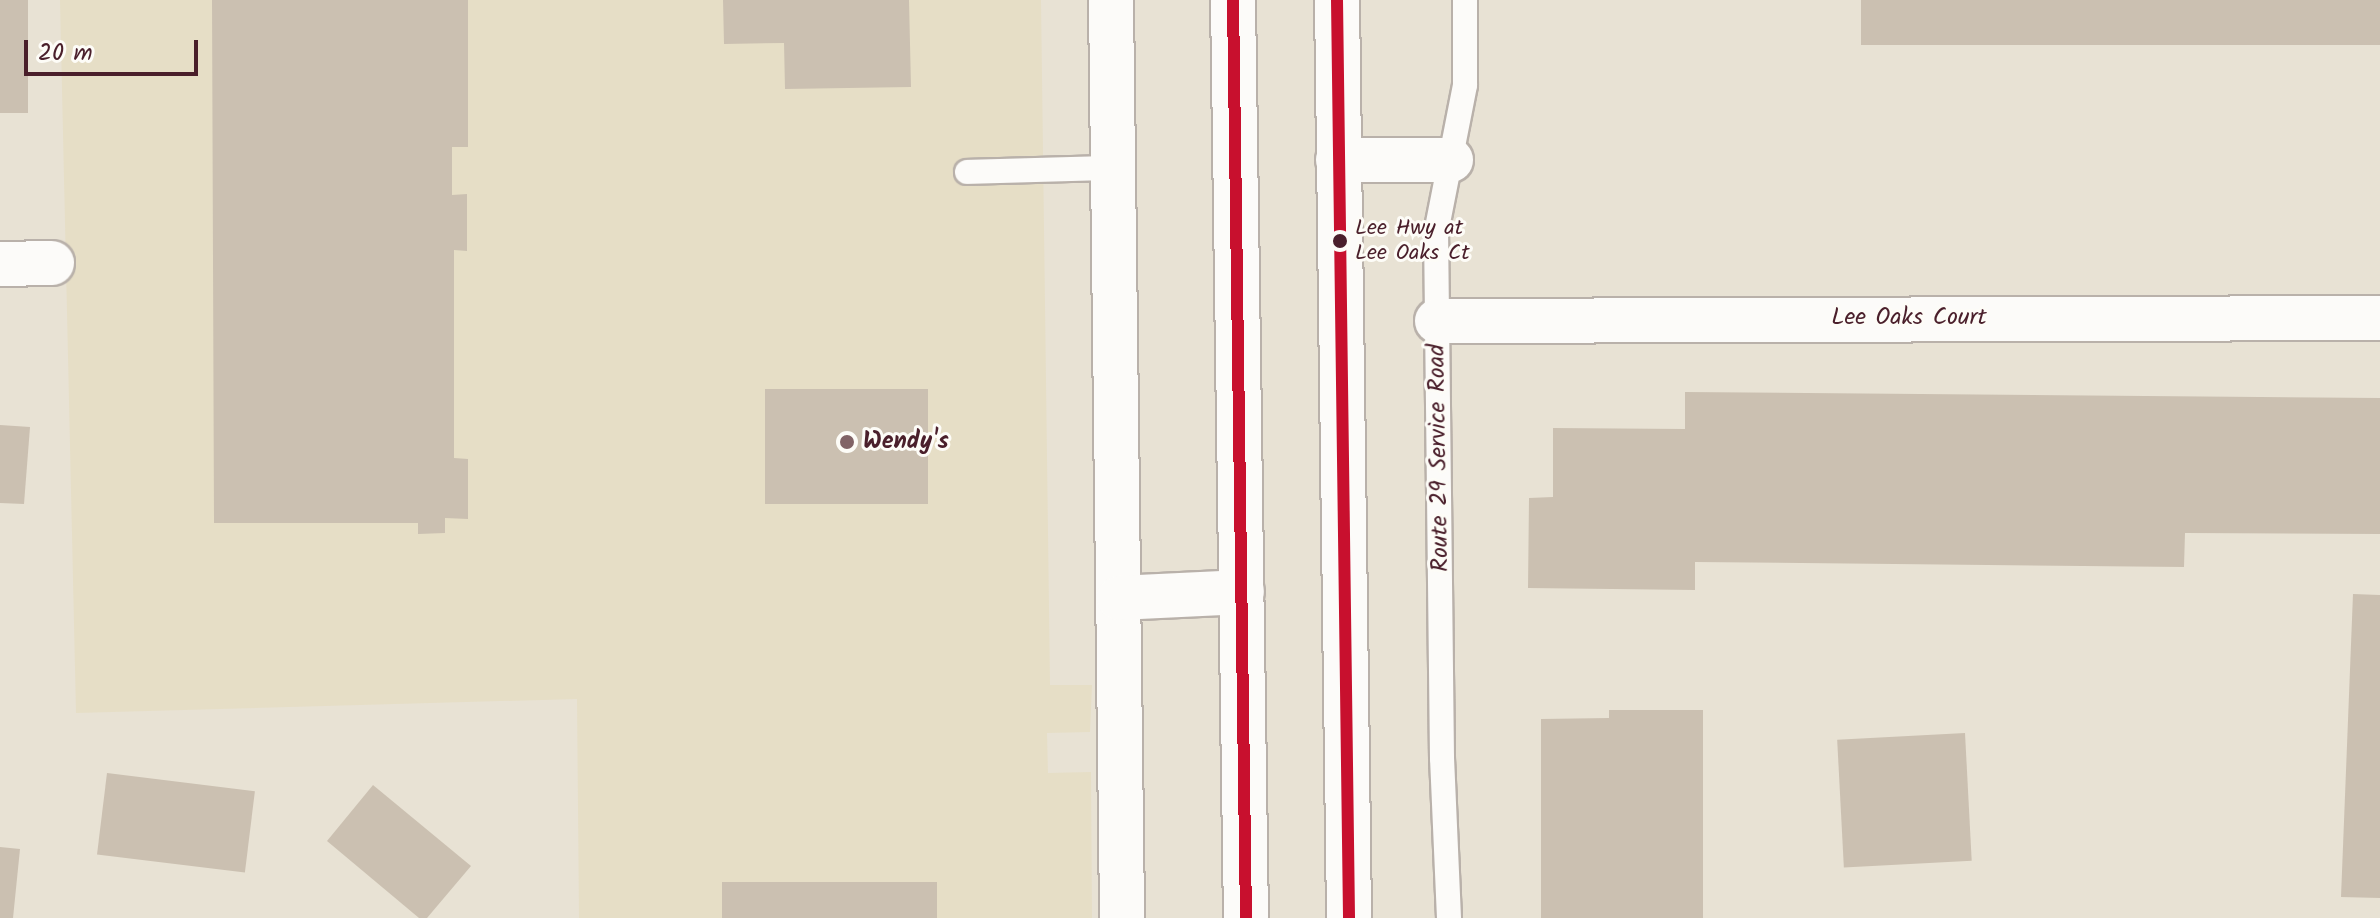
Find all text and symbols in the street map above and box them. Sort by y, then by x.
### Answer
scale bar [28,24,202,74]
text: 20 m [38,34,93,73]
place label: Lee Hwy at Lee Oaks Ct [1355,215,1470,266]
marker: Lee Hwy at Lee Oaks Ct [1332,233,1348,249]
street label: Lee Oaks Court [1831,304,1987,332]
street label: Route 29 Service Road [1423,344,1455,572]
place label: Wendy's [863,428,949,456]
marker: Wendy's [838,433,856,451]

